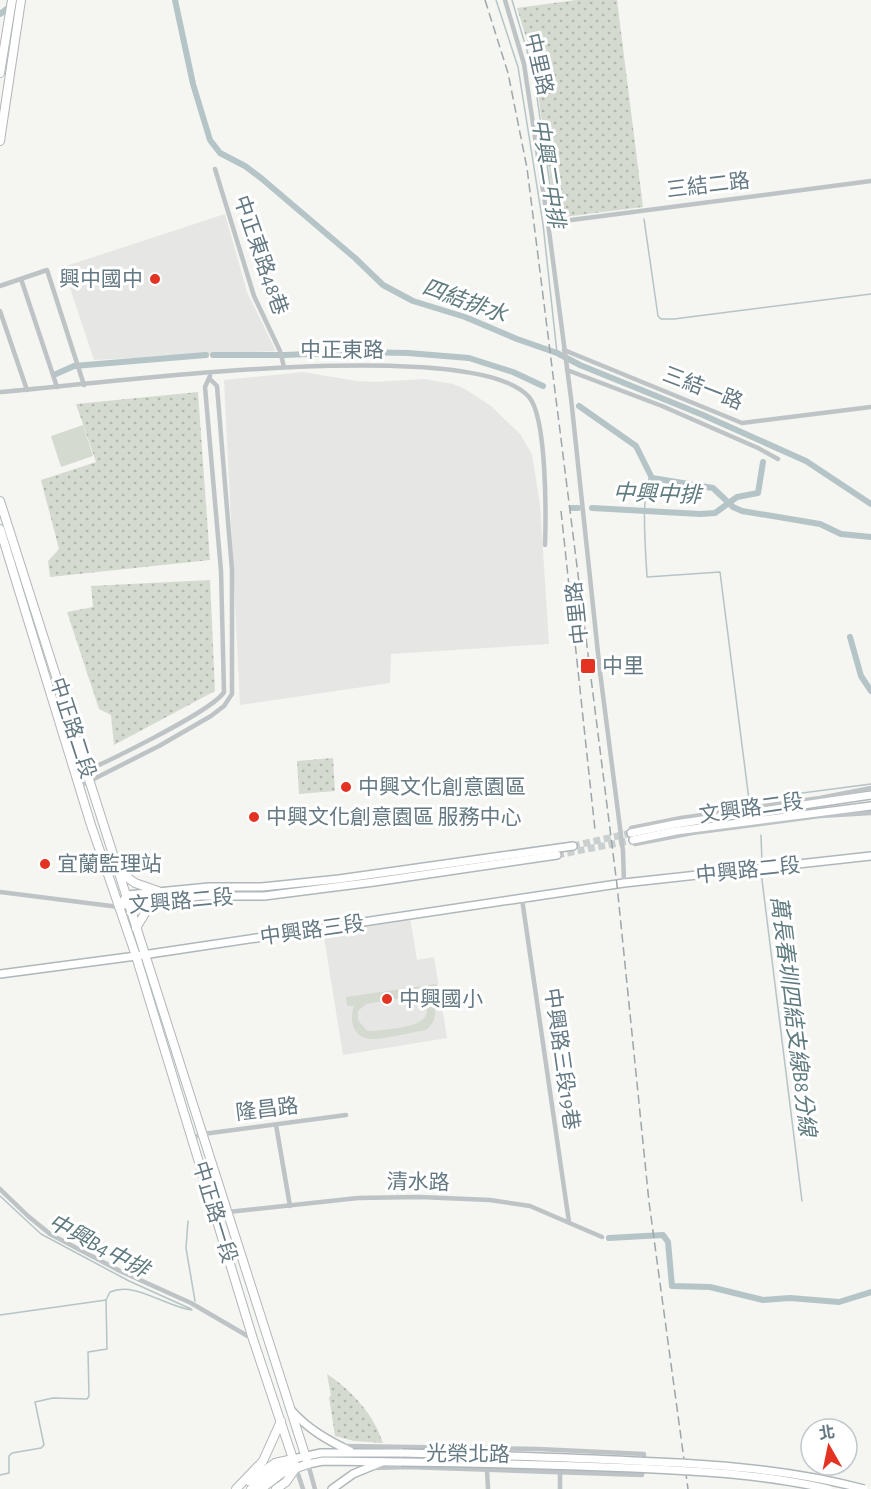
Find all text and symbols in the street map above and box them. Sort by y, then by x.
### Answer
street label: 中里路 [521,31,557,97]
water label: 中興二中排 [529,117,569,232]
street label: 三結二路 [665,169,751,201]
street label: 中正東路48巷 [230,192,292,318]
place label: 興中國中 [59,268,143,290]
marker: 興中國中 [148,272,162,286]
water label: 四結排水 [420,275,511,327]
street label: 中正東路 [300,339,384,361]
street label: 三結一路 [660,363,746,413]
water label: 中興中排 [613,480,704,507]
street label: 中里路 [563,581,591,645]
place label: 中里 [602,655,644,677]
marker: 中里 [579,657,597,675]
street label: 中正路二段 [46,675,100,781]
place label: 中興文化創意園區 [358,776,526,798]
marker: 中興文化創意園區 [339,780,353,794]
street label: 文興路二段 [697,790,805,826]
place label: 中興文化創意園區 服務中心 [266,806,521,828]
marker: 中興文化創意園區 服務中心 [247,810,261,824]
place label: 宜蘭監理站 [57,853,162,875]
street label: 中興路二段 [695,854,801,886]
marker: 宜蘭監理站 [38,857,52,871]
street label: 文興路二段 [128,885,234,917]
water label: 萬長春圳四結支線B8分線 [767,895,820,1140]
street label: 中興路三段 [258,912,366,948]
street label: 中興路三段19巷 [541,987,583,1131]
place label: 中興國小 [399,988,483,1010]
marker: 中興國小 [380,992,394,1006]
street label: 隆昌路 [234,1094,300,1124]
street label: 中正路一段 [189,1159,241,1265]
street label: 清水路 [386,1170,450,1194]
water label: 中興B4中排 [45,1210,155,1283]
north arrow [799,1417,859,1477]
text: 北 [817,1423,836,1442]
street label: 光榮北路 [426,1442,510,1466]

